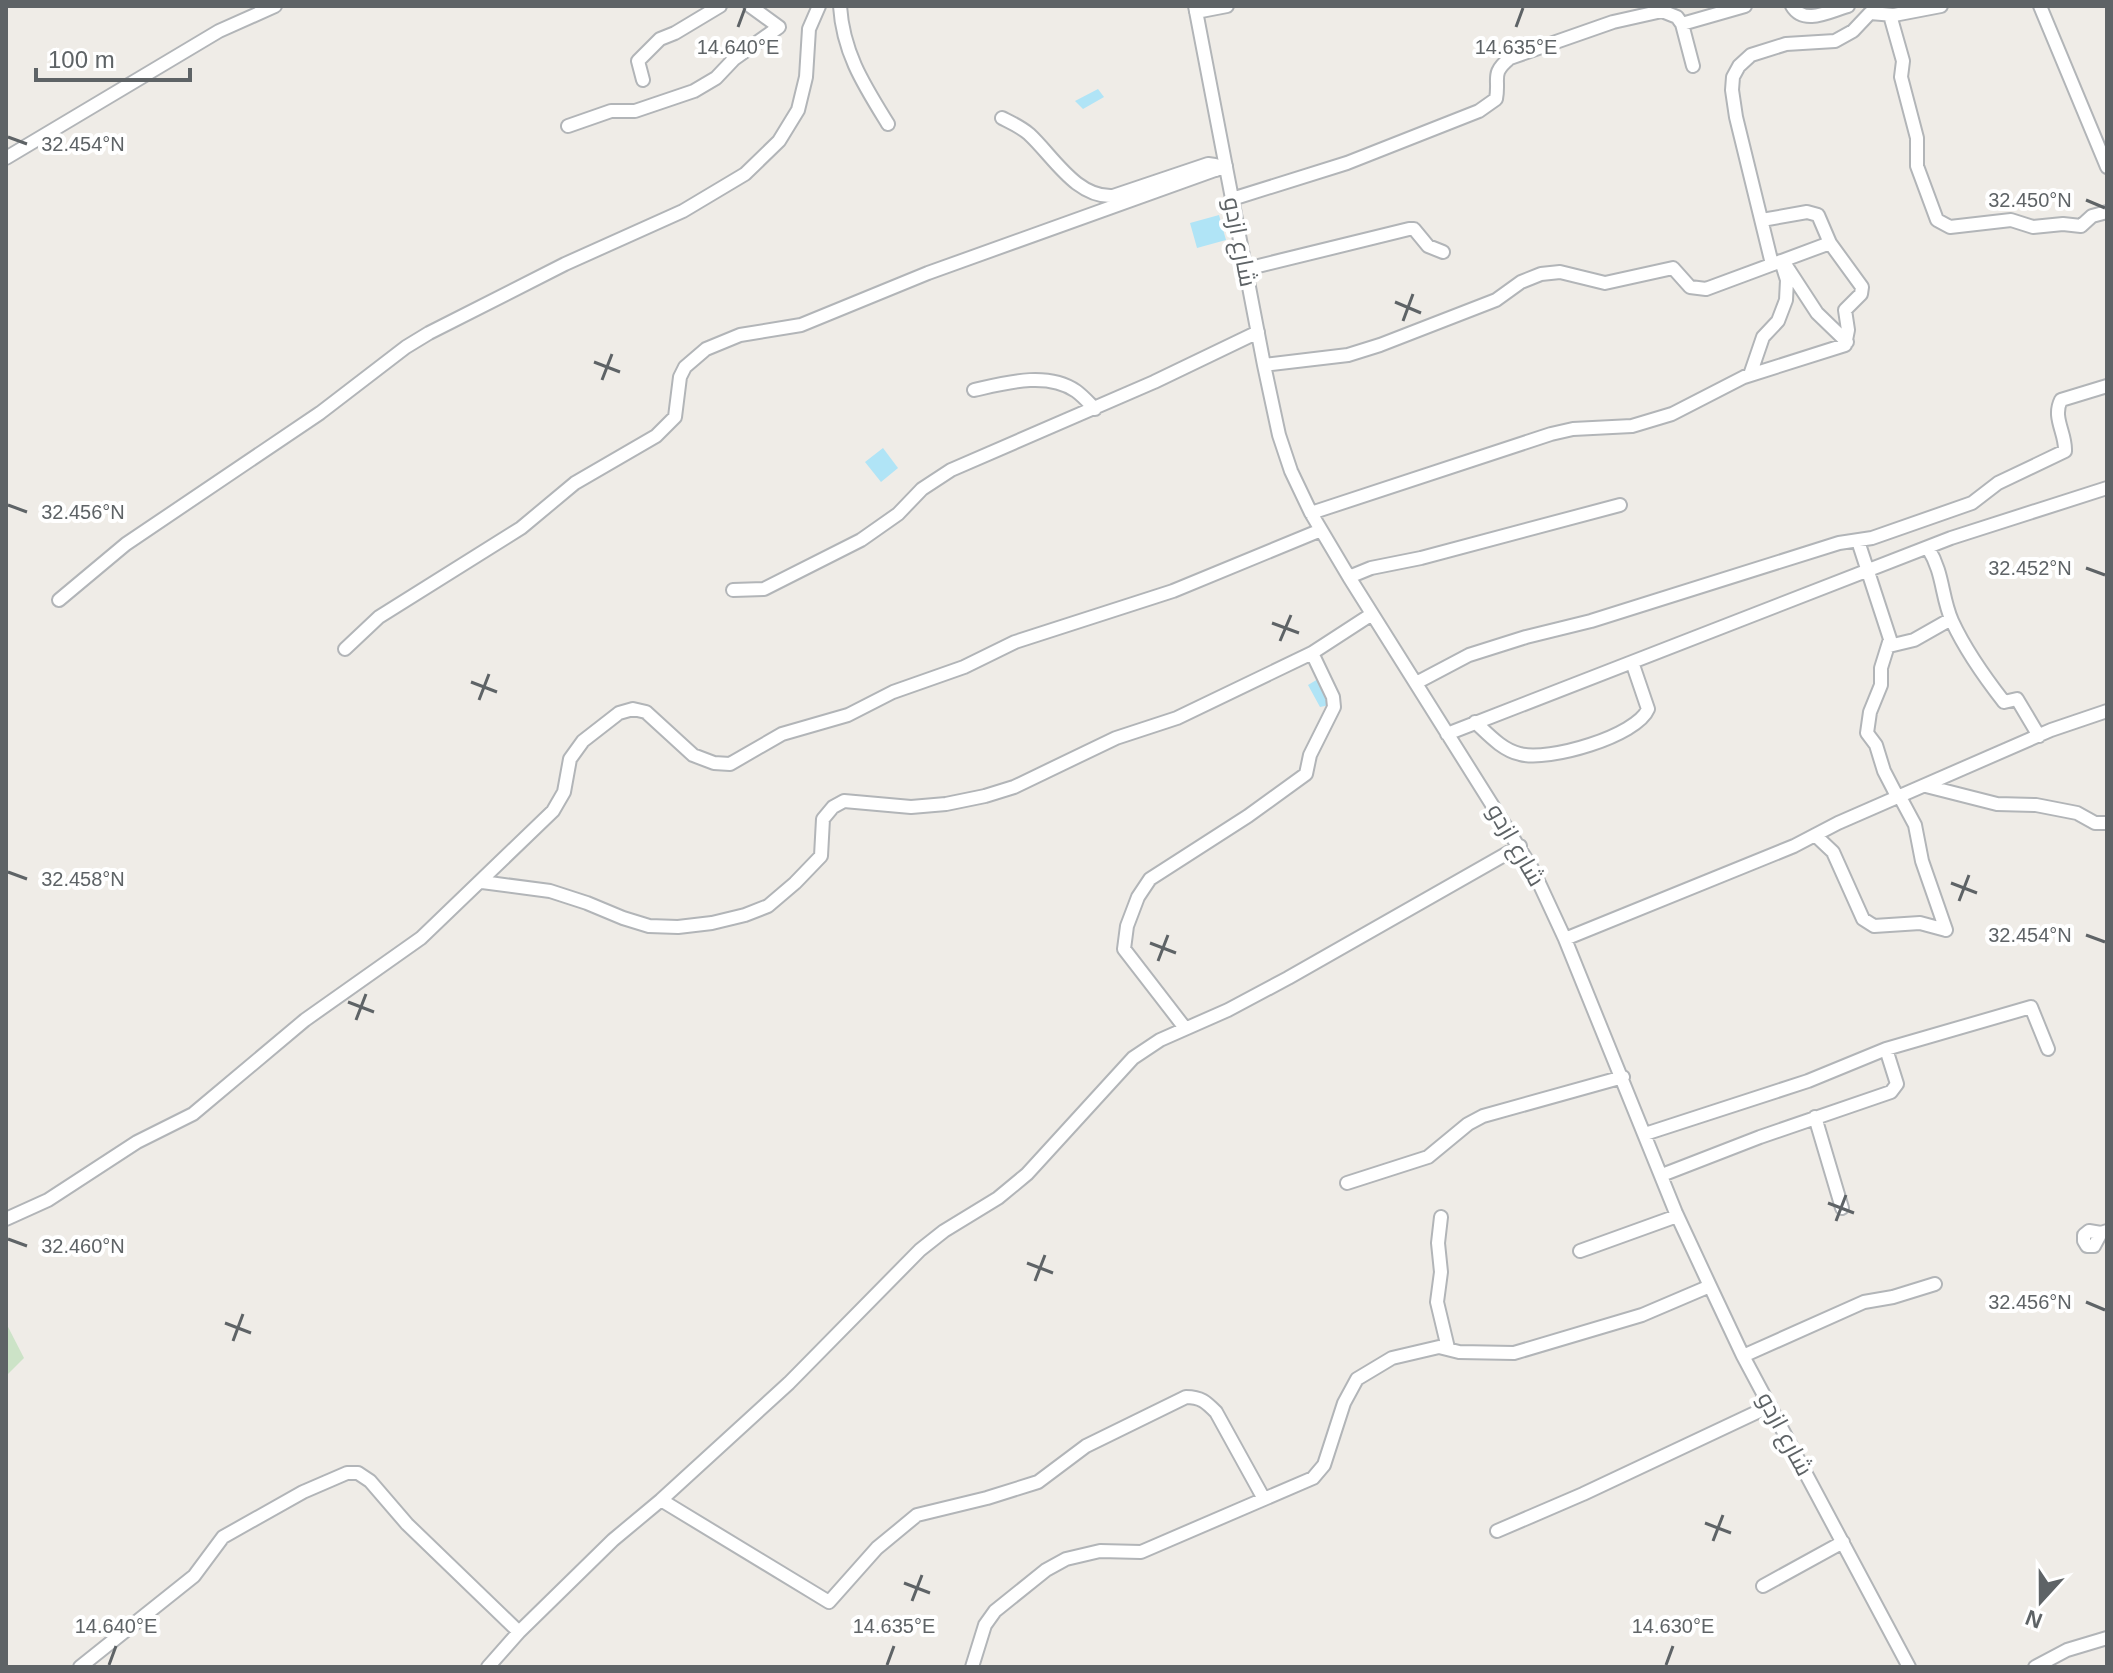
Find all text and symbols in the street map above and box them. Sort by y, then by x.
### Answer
scale bar [36,32,190,82]
text: 14.640°E [697,36,779,58]
text: 14.635°E [1475,36,1557,58]
text: 100 m [48,46,115,73]
text: 32.454°N [41,133,125,155]
text: 32.450°N [1988,189,2072,211]
street label: شارع ازدو [1216,195,1262,290]
text: 32.456°N [41,501,125,523]
text: 32.452°N [1988,557,2072,579]
street label: شارع ازدو [1479,799,1551,892]
text: 32.458°N [41,868,125,890]
text: 32.454°N [1988,924,2072,946]
text: 32.460°N [41,1235,125,1257]
text: 32.456°N [1988,1291,2072,1313]
street label: شارع ازدو [1750,1387,1819,1482]
north arrow [2001,1561,2081,1641]
text: N [2022,1605,2046,1634]
text: 14.640°E [75,1615,157,1637]
text: 14.635°E [853,1615,935,1637]
text: 14.630°E [1632,1615,1714,1637]

